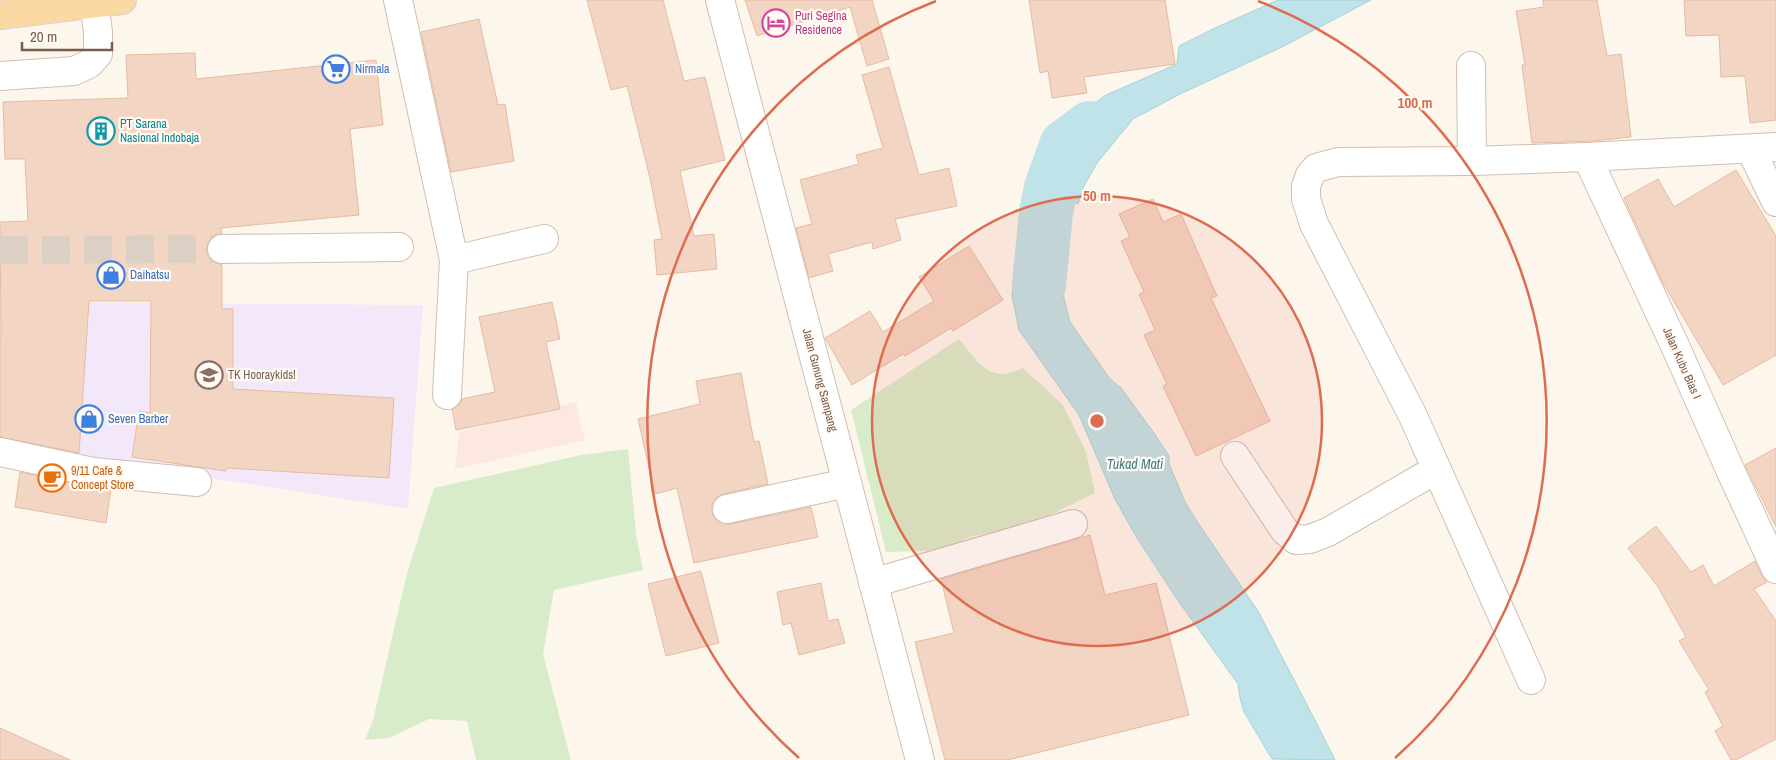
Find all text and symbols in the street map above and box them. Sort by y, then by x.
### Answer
hotel icon: Puri Segina Residence [761,8,791,38]
place label: Puri Segina Residence [795,8,848,38]
scale bar [22,20,112,52]
text: 20 m [30,26,57,47]
supermarket icon: Nirmala [321,54,351,84]
place label: Nirmala [355,61,390,77]
text: 100 m [1398,92,1432,113]
building icon: PT Sarana Nasional Indobaja [86,116,116,146]
place label: PT Sarana Nasional Indobaja [120,116,200,146]
text: 50 m [1083,185,1111,206]
shop icon: Daihatsu [96,260,126,290]
place label: Daihatsu [130,267,169,283]
street label: Jalan Kubu Bias I [1659,325,1705,401]
street label: Jalan Gunung Sampang [799,327,842,434]
school or university icon: TK Hooraykids! [194,360,224,390]
place label: TK Hooraykids! [228,367,296,383]
shop icon: Seven Barber [74,404,104,434]
place label: Seven Barber [108,411,169,427]
centre of rings [1088,412,1106,430]
water label: Tukad Mati [1107,455,1164,473]
cafe icon: 9/11 Cafe & Concept Store [37,463,67,493]
place label: 9/11 Cafe & Concept Store [71,463,134,493]

